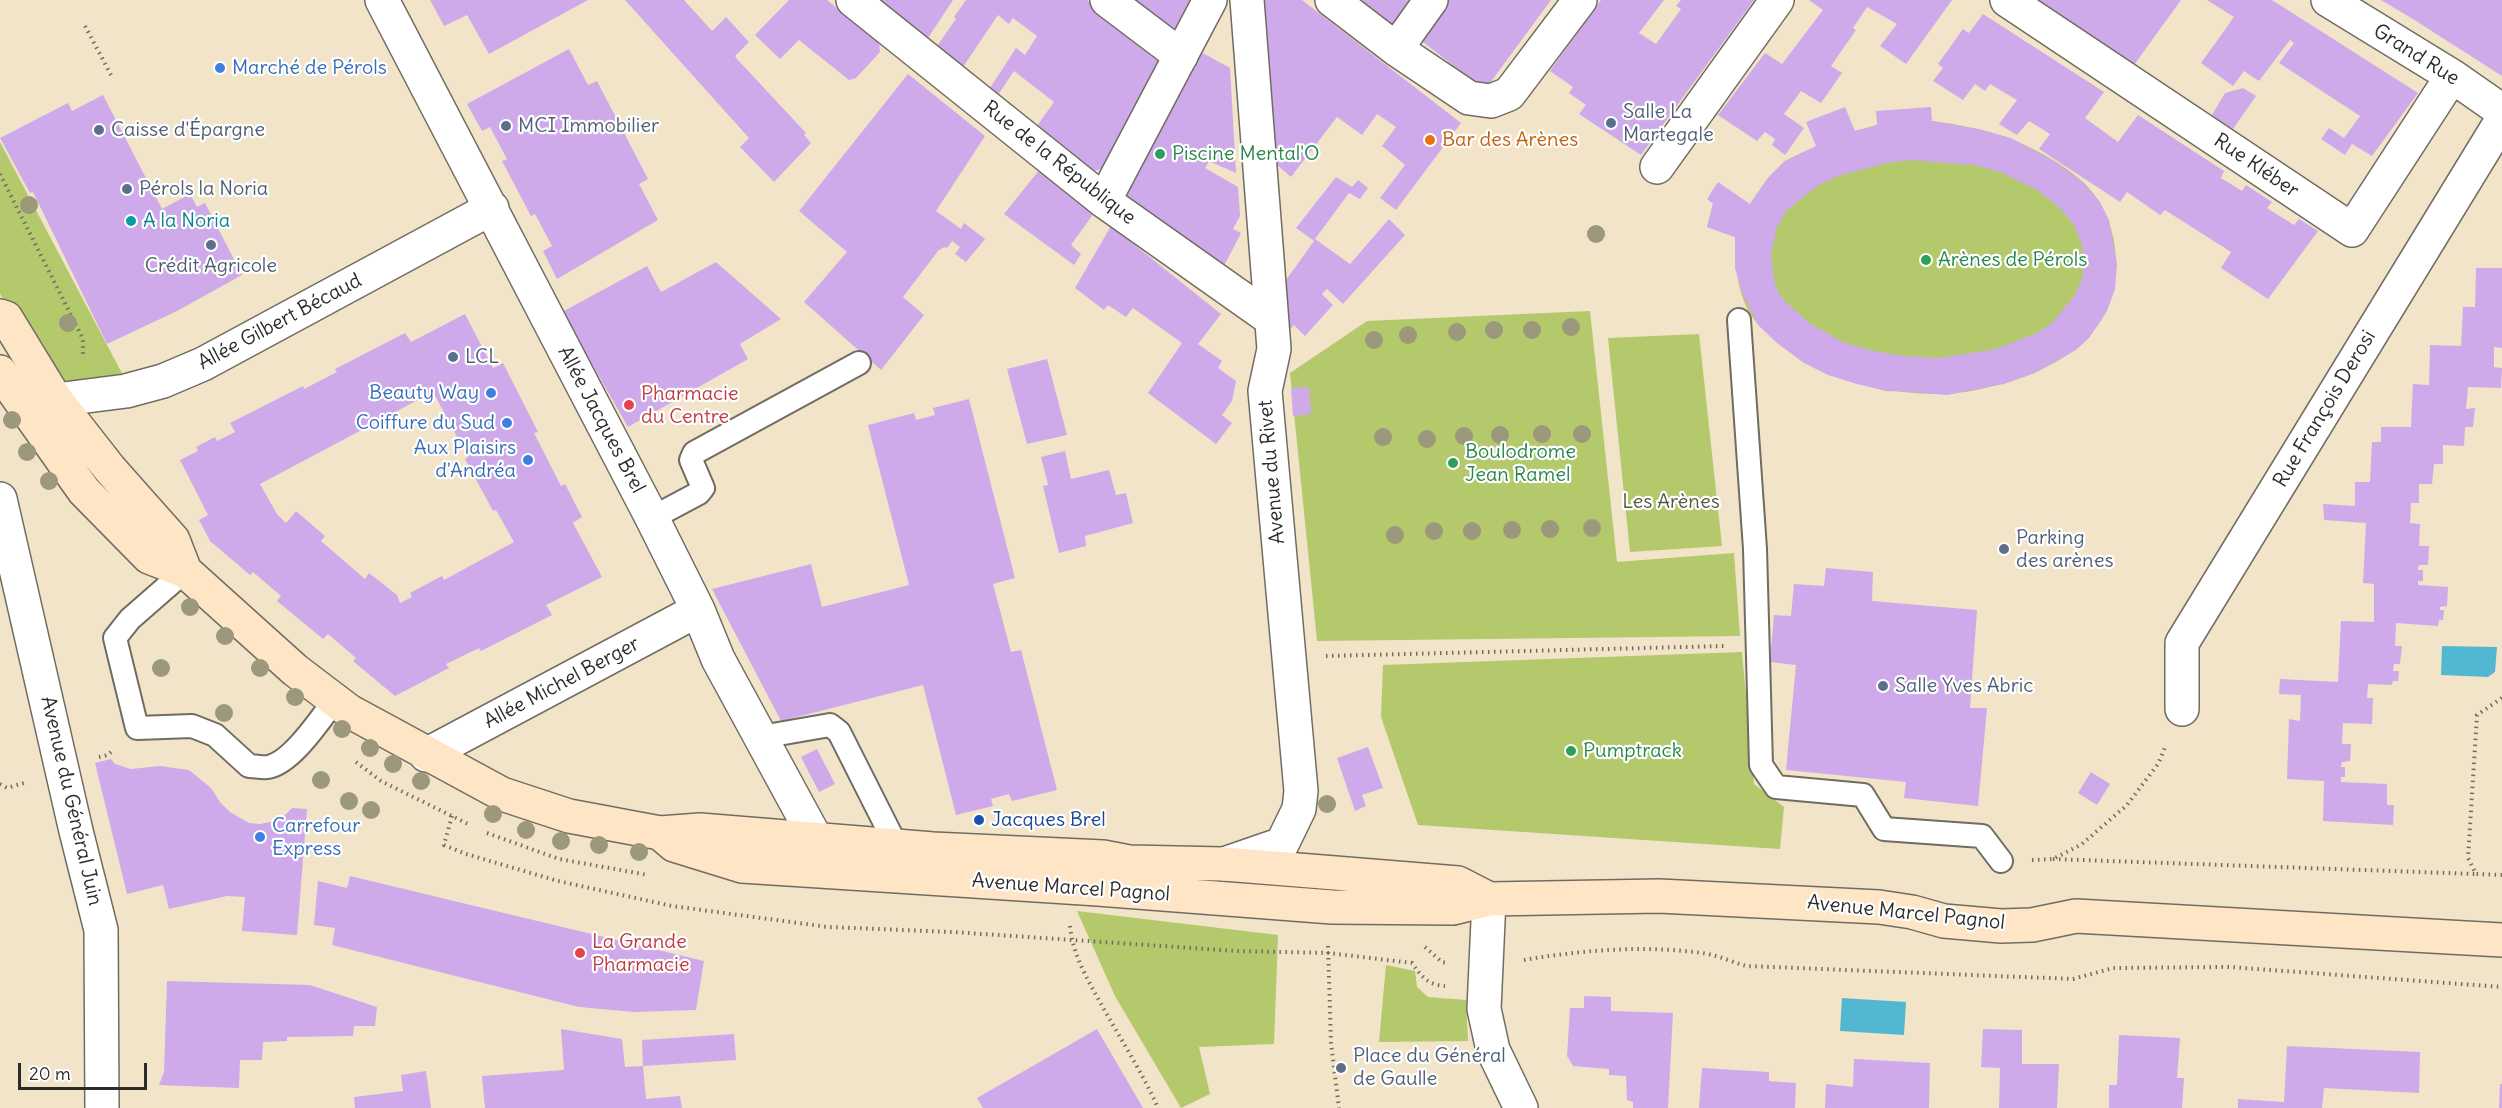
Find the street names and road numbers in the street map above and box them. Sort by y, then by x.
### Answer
street label: Grand Rue [2369,19,2463,91]
street label: Rue de la République [978,96,1140,230]
street label: Rue Kléber [2209,129,2303,203]
street label: Allée Gilbert Bécaud [194,269,366,375]
street label: Rue François Derosi [2269,326,2381,492]
street label: Allée Jacques Brel [552,343,650,497]
street label: Avenue du Rivet [1254,399,1290,545]
street label: Allée Michel Berger [480,632,644,734]
street label: Avenue du Général Juin [35,694,107,908]
street label: Avenue Marcel Pagnol [971,869,1171,907]
street label: Avenue Marcel Pagnol [1806,891,2006,935]

